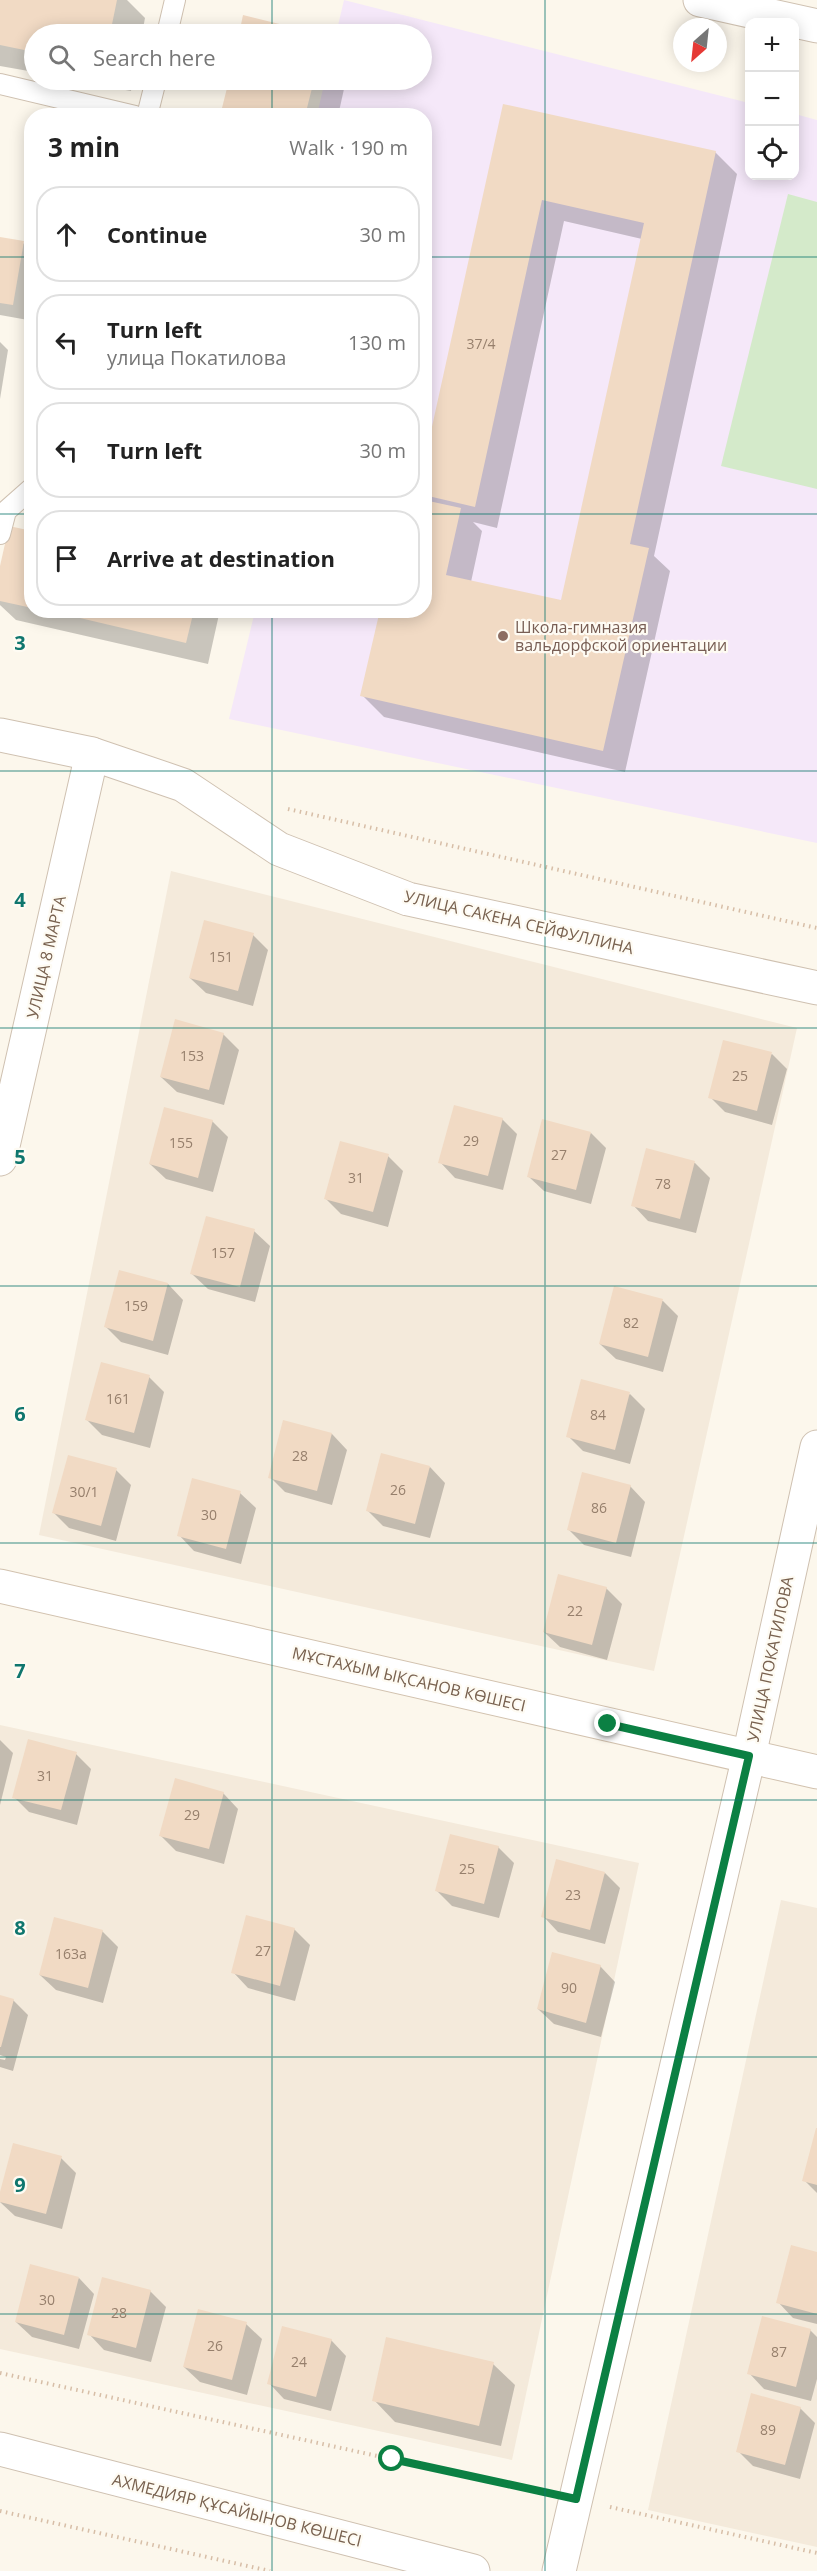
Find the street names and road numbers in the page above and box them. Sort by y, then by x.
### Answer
street label: УЛИЦА САКЕНА СЕЙФУЛЛИНА [402,885,637,959]
street label: УЛИЦА 8 МАРТА [21,892,71,1021]
street label: УЛИЦА ПОКАТИЛОВА [742,1573,798,1744]
street label: МҰСТАХЫМ ЫҚСАНОВ КӨШЕСІ [290,1641,528,1717]
street label: АХМЕДИЯР ҚҰСАЙЫНОВ КӨШЕСІ [110,2468,364,2552]

